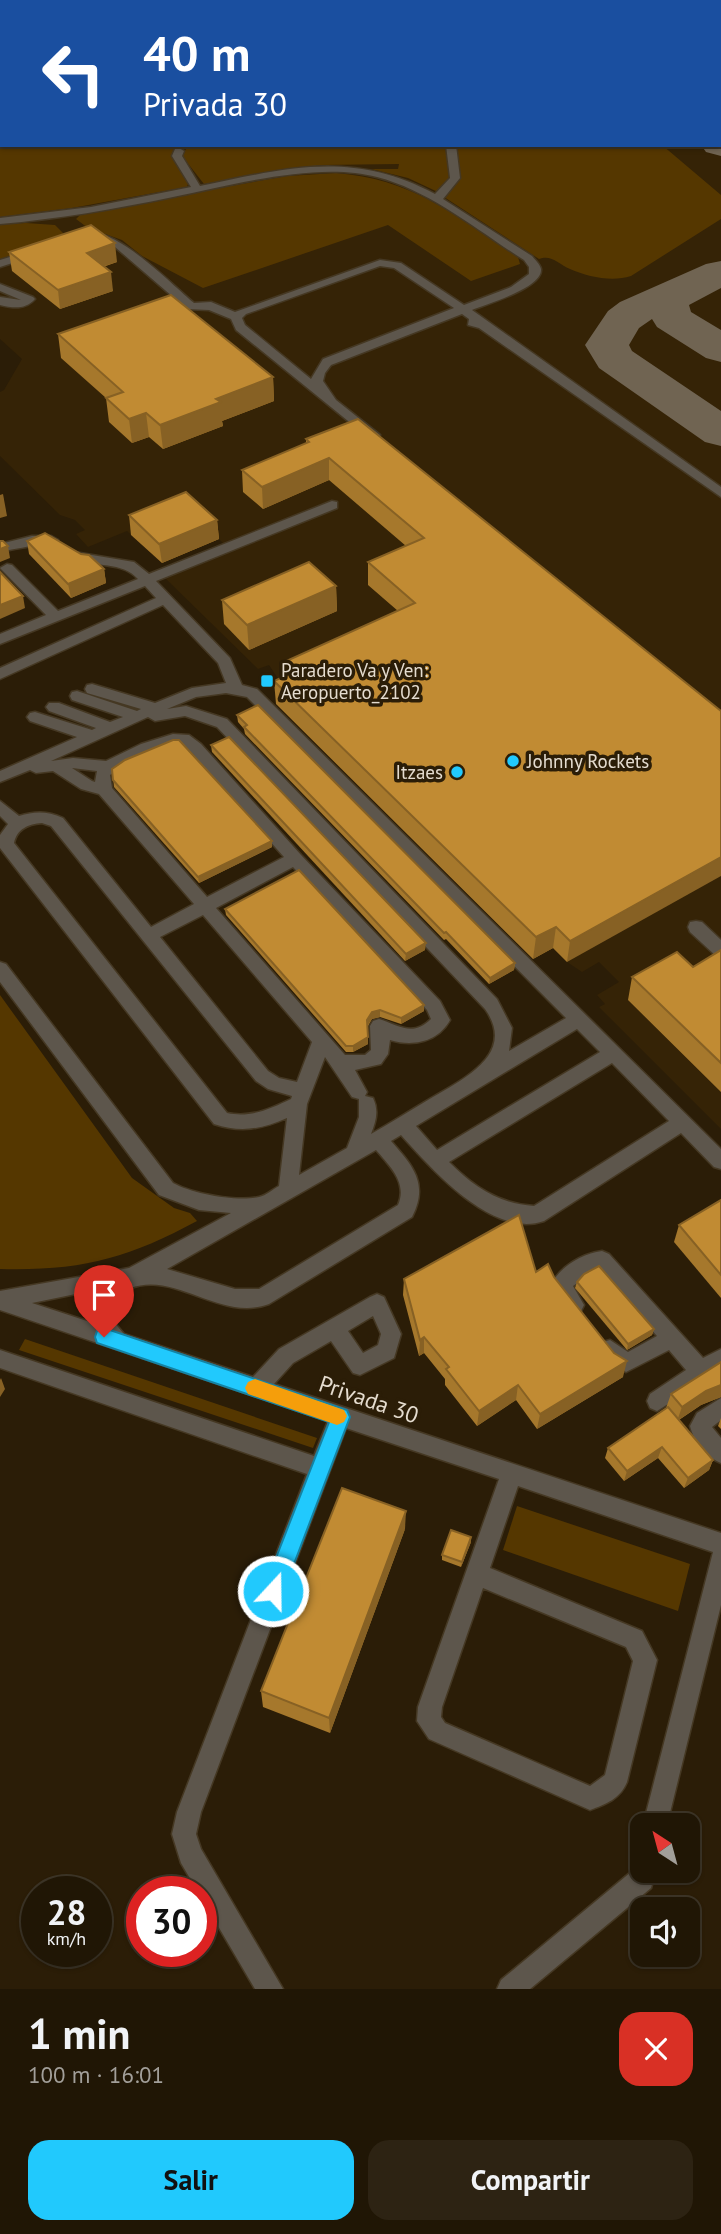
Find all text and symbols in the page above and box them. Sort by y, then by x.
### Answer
text: 40 m [143,21,250,85]
icon: left [28,28,119,119]
text: Privada 30 [143,83,287,125]
place label: Paradero Va y Ven: Aeropuerto_2102 [281,658,428,704]
marker: Paradero Va y Ven: Aeropuerto_2102 [259,673,275,689]
place label: Johnny Rockets [526,749,649,773]
marker: Johnny Rockets [505,753,521,769]
place label: Itzaes [395,760,443,784]
marker: Itzaes [449,764,465,780]
pin [74,1265,134,1337]
icon: arrive [85,1276,123,1314]
street label: Privada 30 [315,1368,423,1430]
position arrow [236,1554,310,1628]
north arrow [630,1813,700,1883]
map controls [630,1813,700,1967]
speed limit sign: 30 [126,1876,217,1967]
text: 28 [47,1889,86,1935]
button: sound [630,1897,700,1967]
text: km/h [47,1927,86,1950]
text: 1 min [28,2006,130,2061]
button: close [619,2012,693,2086]
text: 100 m · 16:01 [28,2060,164,2089]
button: Salir [28,2140,354,2220]
button: Compartir [368,2140,693,2220]

